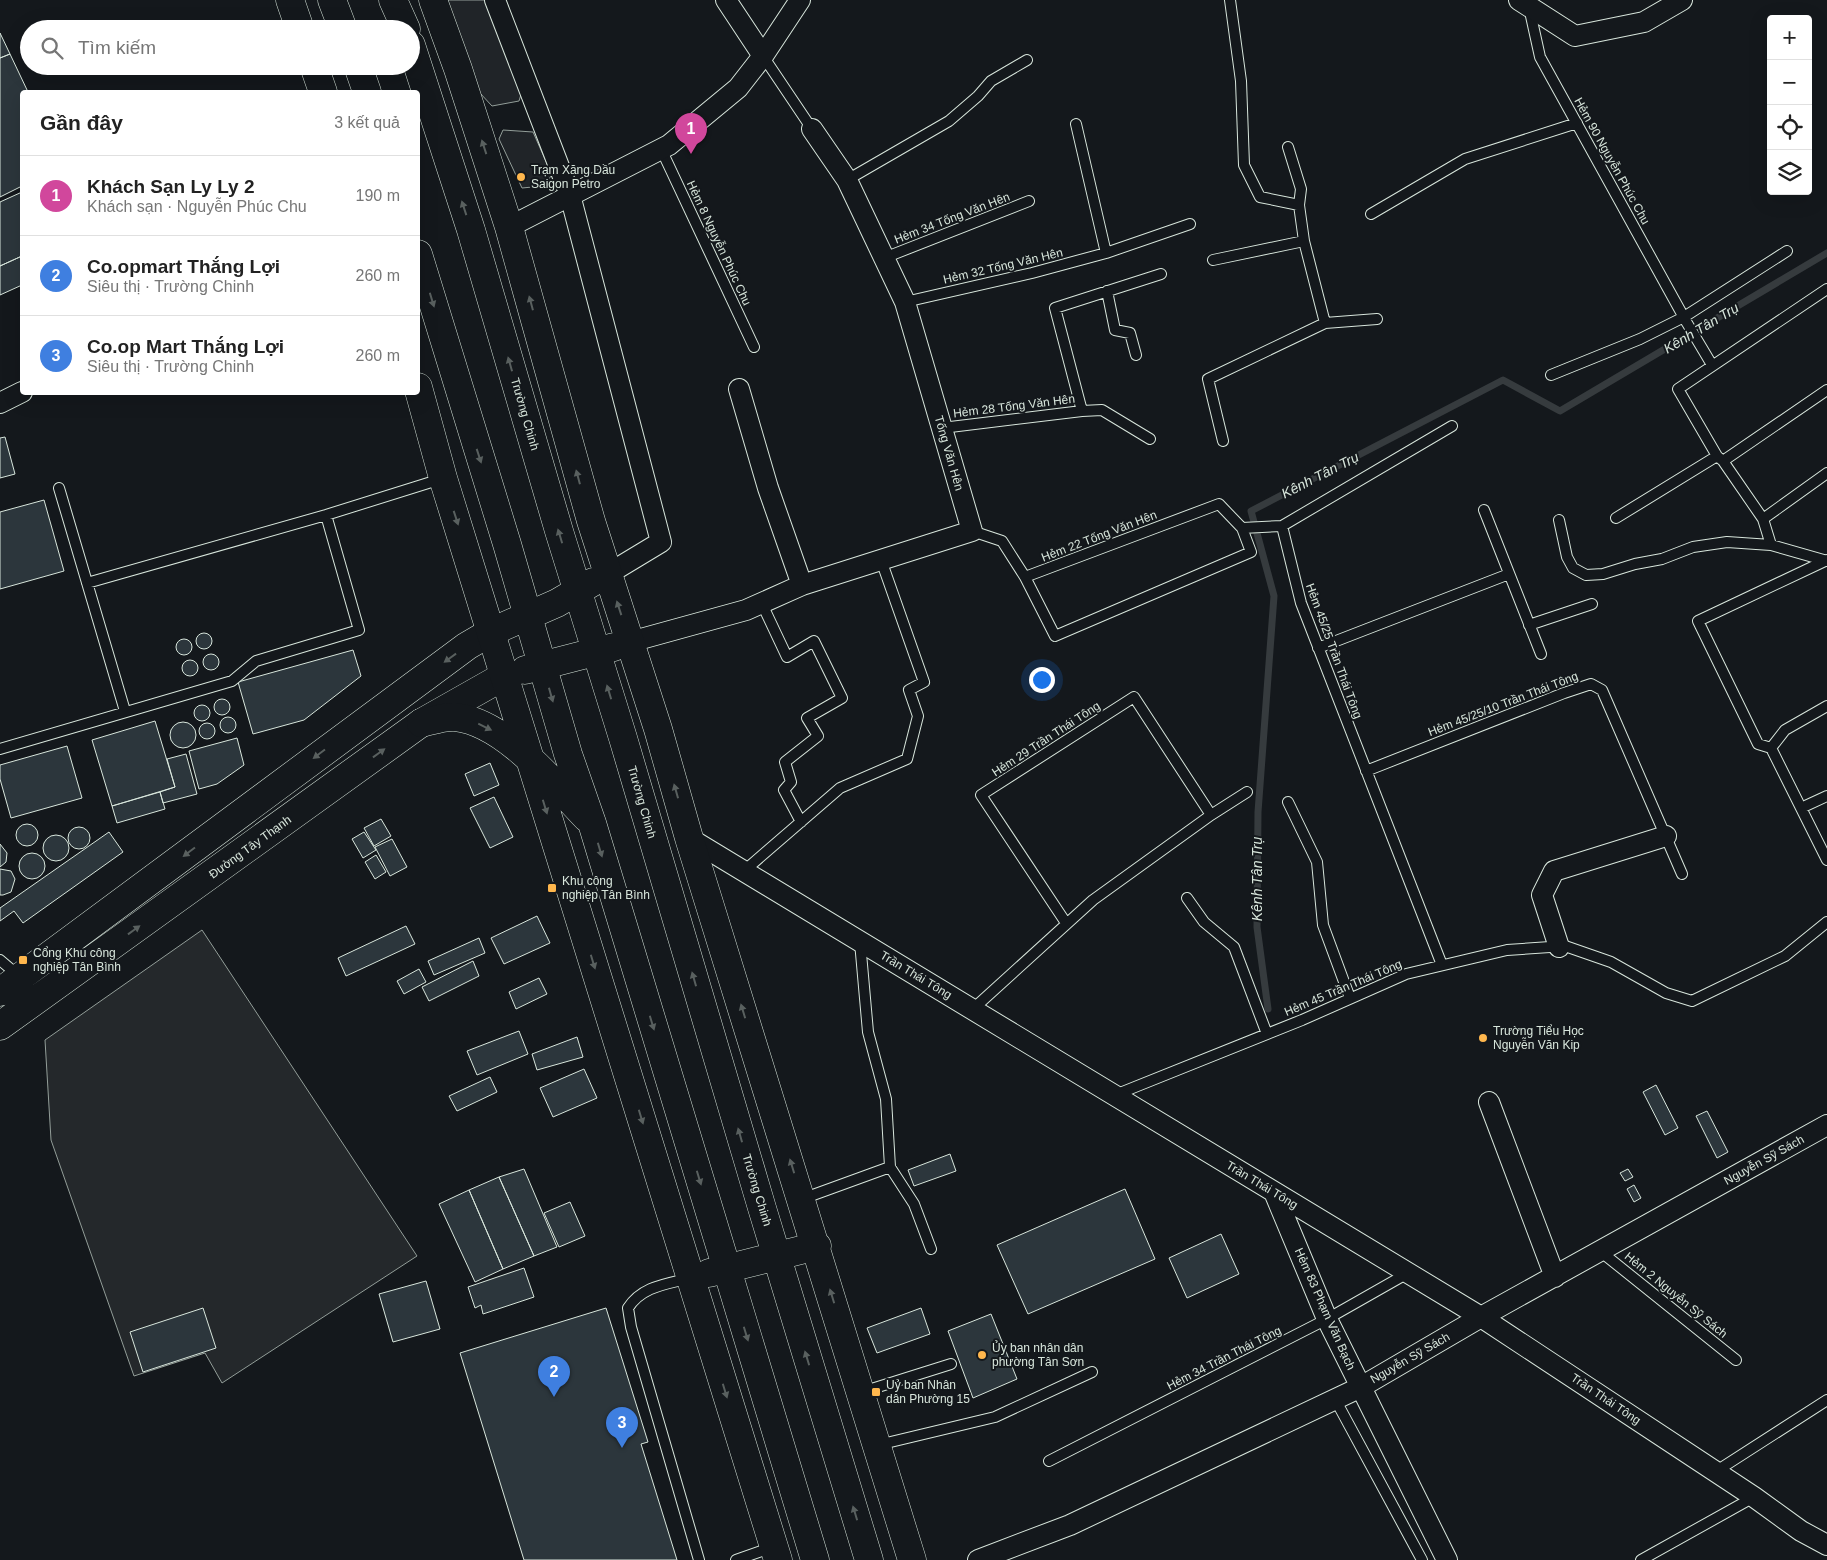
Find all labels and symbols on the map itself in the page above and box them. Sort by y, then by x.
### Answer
street label: Hẻm 90 Nguyễn Phúc Chu [1571,95,1654,227]
pin: 1 [675,113,707,154]
one-way arrow [480,140,487,155]
place label: Trạm Xăng Dầu Saigon Petro [531,163,615,191]
marker: Trạm Xăng Dầu Saigon Petro [515,171,527,183]
street label: Hẻm 8 Nguyễn Phúc Chu [684,178,755,308]
street label: Hẻm 34 Tống Văn Hên [892,190,1012,246]
one-way arrow [460,200,468,215]
street label: Hẻm 32 Tống Văn Hên [942,245,1064,287]
one-way arrow [428,293,436,308]
one-way arrow [526,296,534,311]
water label: Kênh Tân Trụ [1661,299,1742,357]
one-way arrow [506,356,514,371]
street label: Trường Chinh [508,376,542,452]
street label: Hẻm 28 Tống Văn Hên [952,392,1076,420]
street label: Tống Văn Hên [932,414,966,492]
one-way arrow [475,449,483,464]
water label: Kênh Tân Trụ [1279,449,1361,501]
one-way arrow [574,469,582,484]
street label: Hẻm 22 Tống Văn Hên [1039,508,1159,564]
one-way arrow [453,510,460,525]
one-way arrow [556,529,564,544]
street label: Hẻm 45/25 Trần Thái Tông [1303,581,1365,721]
one-way arrow [614,600,622,615]
one-way arrow [443,653,457,663]
your location [1029,667,1055,693]
street label: Hẻm 45/25/10 Trần Thái Tông [1426,669,1580,739]
one-way arrow [604,684,612,699]
one-way arrow [547,688,555,703]
street label: Hẻm 29 Trần Thái Tông [989,699,1103,779]
one-way arrow [478,723,492,731]
one-way arrow [373,748,386,758]
one-way arrow [313,749,326,760]
street label: Trường Chinh [625,764,659,840]
one-way arrow [671,783,679,798]
one-way arrow [541,799,549,814]
street label: Đường Tây Thạnh [206,812,294,882]
water label: Kênh Tân Trụ [1249,837,1265,921]
one-way arrow [597,843,605,858]
one-way arrow [182,847,196,857]
place label: Khu công nghiệp Tân Bình [562,874,650,902]
marker: Khu công nghiệp Tân Bình [546,882,558,894]
one-way arrow [127,925,141,935]
place label: Cổng Khu công nghiệp Tân Bình [33,946,121,974]
street label: Trần Thái Tông [878,948,954,1002]
marker: Cổng Khu công nghiệp Tân Bình [17,954,29,966]
one-way arrow [589,955,597,970]
street label: Hẻm 45 Trần Thái Tông [1282,957,1404,1019]
one-way arrow [690,972,698,987]
one-way arrow [739,1003,747,1018]
one-way arrow [649,1015,657,1030]
place label: Trường Tiểu Học Nguyễn Văn Kip [1493,1024,1584,1052]
marker: Trường Tiểu Học Nguyễn Văn Kip [1477,1032,1489,1044]
one-way arrow [637,1110,645,1125]
one-way arrow [736,1128,744,1143]
street label: Nguyễn Sỹ Sách [1721,1131,1806,1188]
street label: Trường Chinh [739,1152,775,1228]
one-way arrow [788,1158,796,1173]
street label: Trần Thái Tông [1224,1158,1300,1212]
one-way arrow [695,1171,703,1186]
street label: Hẻm 83 Phạm Văn Bạch [1292,1246,1358,1372]
street label: Hẻm 2 Nguyễn Sỹ Sách [1622,1248,1731,1341]
one-way arrow [827,1288,835,1303]
street label: Hẻm 34 Trần Thái Tông [1165,1323,1283,1393]
one-way arrow [742,1327,750,1342]
street label: Nguyễn Sỹ Sách [1367,1329,1452,1386]
place label: Ủy ban nhân dân phường Tân Sơn [992,1340,1084,1369]
marker: Ủy ban nhân dân phường Tân Sơn [976,1349,988,1361]
one-way arrow [803,1350,811,1365]
pin: 2 [538,1356,570,1397]
street label: Trần Thái Tông [1568,1371,1644,1427]
place label: Uỷ ban Nhân dân Phường 15 [886,1378,970,1406]
one-way arrow [722,1384,730,1399]
marker: Uỷ ban Nhân dân Phường 15 [870,1386,882,1398]
pin: 3 [606,1407,638,1448]
one-way arrow [850,1506,858,1521]

